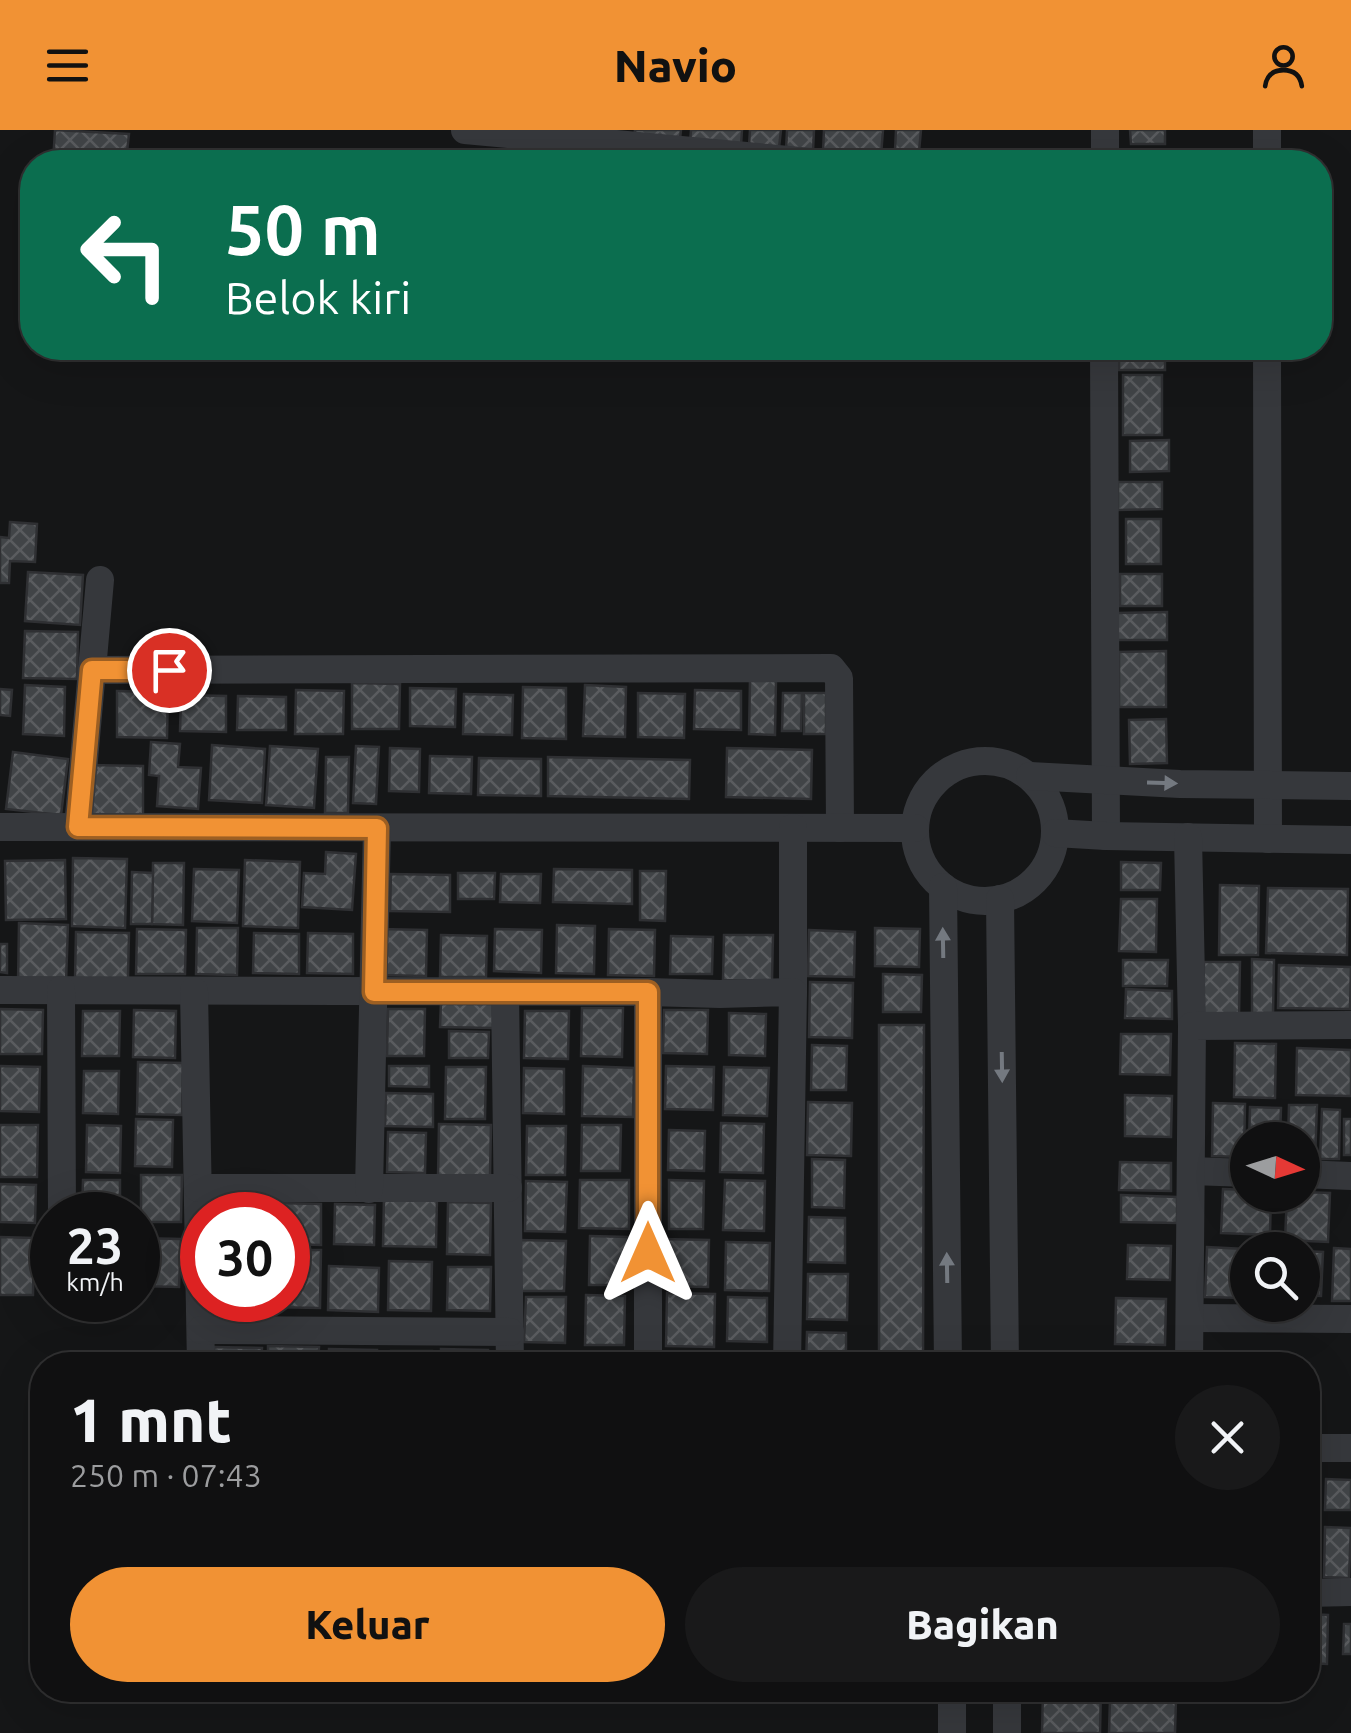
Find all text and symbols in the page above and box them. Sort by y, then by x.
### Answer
icon: menu [40,38,95,93]
icon: person [1256,38,1311,93]
text: Navio [614,40,737,91]
icon: left [60,190,190,320]
text: 50 m [225,190,381,268]
text: Belok kiri [225,272,411,323]
pin [127,628,212,713]
icon: arrive [142,643,197,698]
one-way arrow [1147,776,1179,792]
one-way arrow [935,926,951,958]
one-way arrow [994,1051,1010,1083]
north arrow [1230,1122,1320,1212]
map controls [1230,1122,1320,1322]
speed limit sign: 30 [180,1192,310,1322]
position arrow [596,1201,700,1305]
text: 23 [67,1217,123,1273]
button: search [1230,1232,1320,1322]
one-way arrow [939,1251,955,1283]
text: km/h [66,1268,124,1296]
button: close [1175,1385,1280,1490]
text: 1 mnt [70,1386,232,1453]
text: 250 m · 07:43 [70,1457,262,1493]
button: Keluar [70,1567,665,1682]
button: Bagikan [685,1567,1280,1682]

